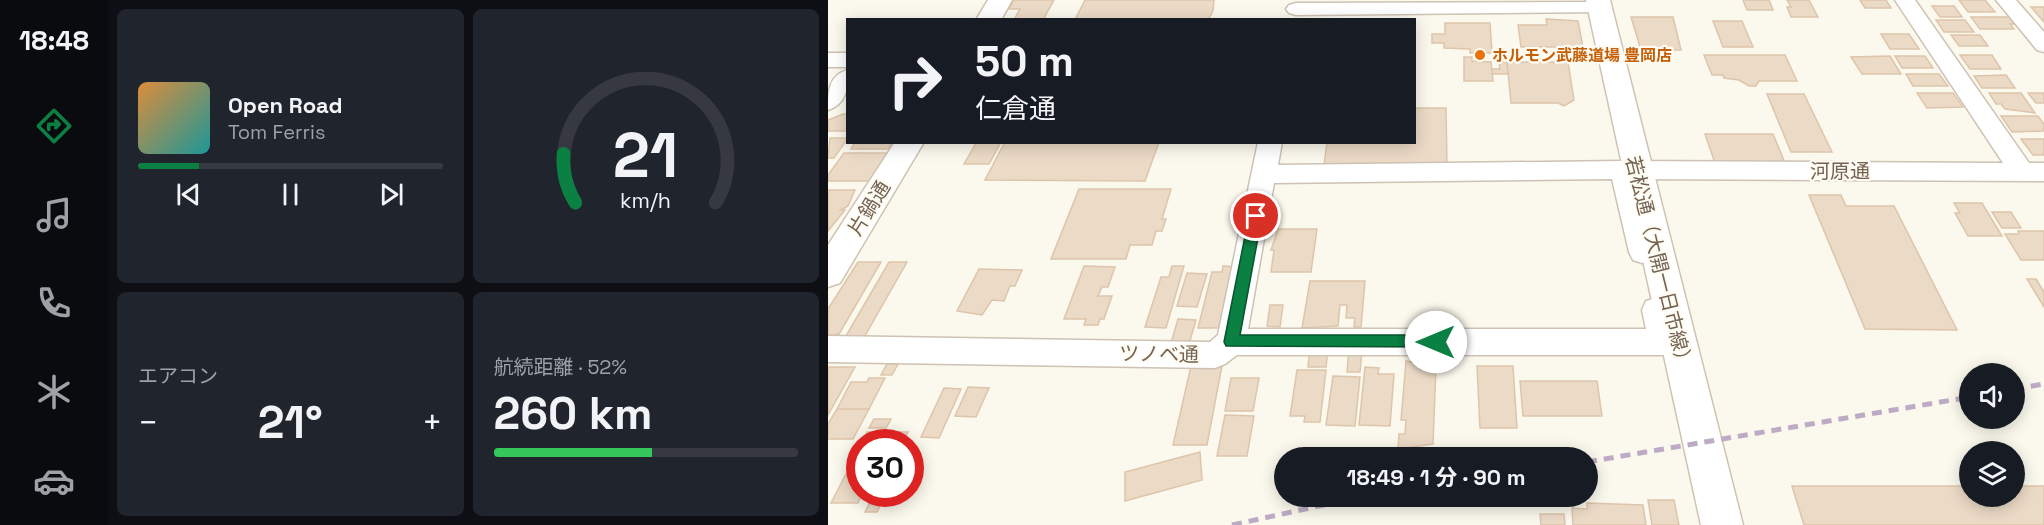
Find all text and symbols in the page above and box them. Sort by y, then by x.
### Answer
text: 18:48 [19,23,89,58]
text: 50 m [975,35,1074,88]
icon: right [876,42,954,120]
place label: ホルモン武藤道場 豊岡店 [1492,45,1672,66]
marker: ホルモン武藤道場 豊岡店 [1473,48,1487,62]
text: Open Road [228,91,343,119]
text: 仁倉通 [975,91,1056,126]
icon: directions [33,105,75,147]
text: 21 [613,116,678,195]
text: Tom Ferris [228,119,326,145]
street label: 若松通（大開一日市線） [1620,153,1698,373]
street label: 河原通 [1810,158,1870,184]
street label: 片鍋通 [842,176,896,240]
icon: previous [172,178,205,211]
icon: pause [274,178,307,211]
icon: next [375,178,408,211]
text: km/h [620,188,671,215]
pin [1230,190,1281,241]
icon: music [33,194,75,236]
icon: arrive [1239,199,1272,232]
icon: phone [33,282,75,324]
position arrow [1404,310,1468,374]
street label: ツノベ通 [1119,340,1199,368]
text: 航続距離 · 52% [494,354,627,380]
text: エアコン [138,363,218,389]
map controls [1959,363,2025,507]
button: sound [1959,363,2025,429]
icon: climate [33,371,75,413]
text: 260 km [494,385,652,442]
text: 21° [258,394,323,451]
text: − [138,402,158,444]
text: + [422,402,443,444]
speed limit sign: 30 [846,429,924,507]
button: layers [1959,441,2025,507]
icon: car [33,460,75,502]
text: 18:49 · 1 分 · 90 m [1347,463,1526,491]

